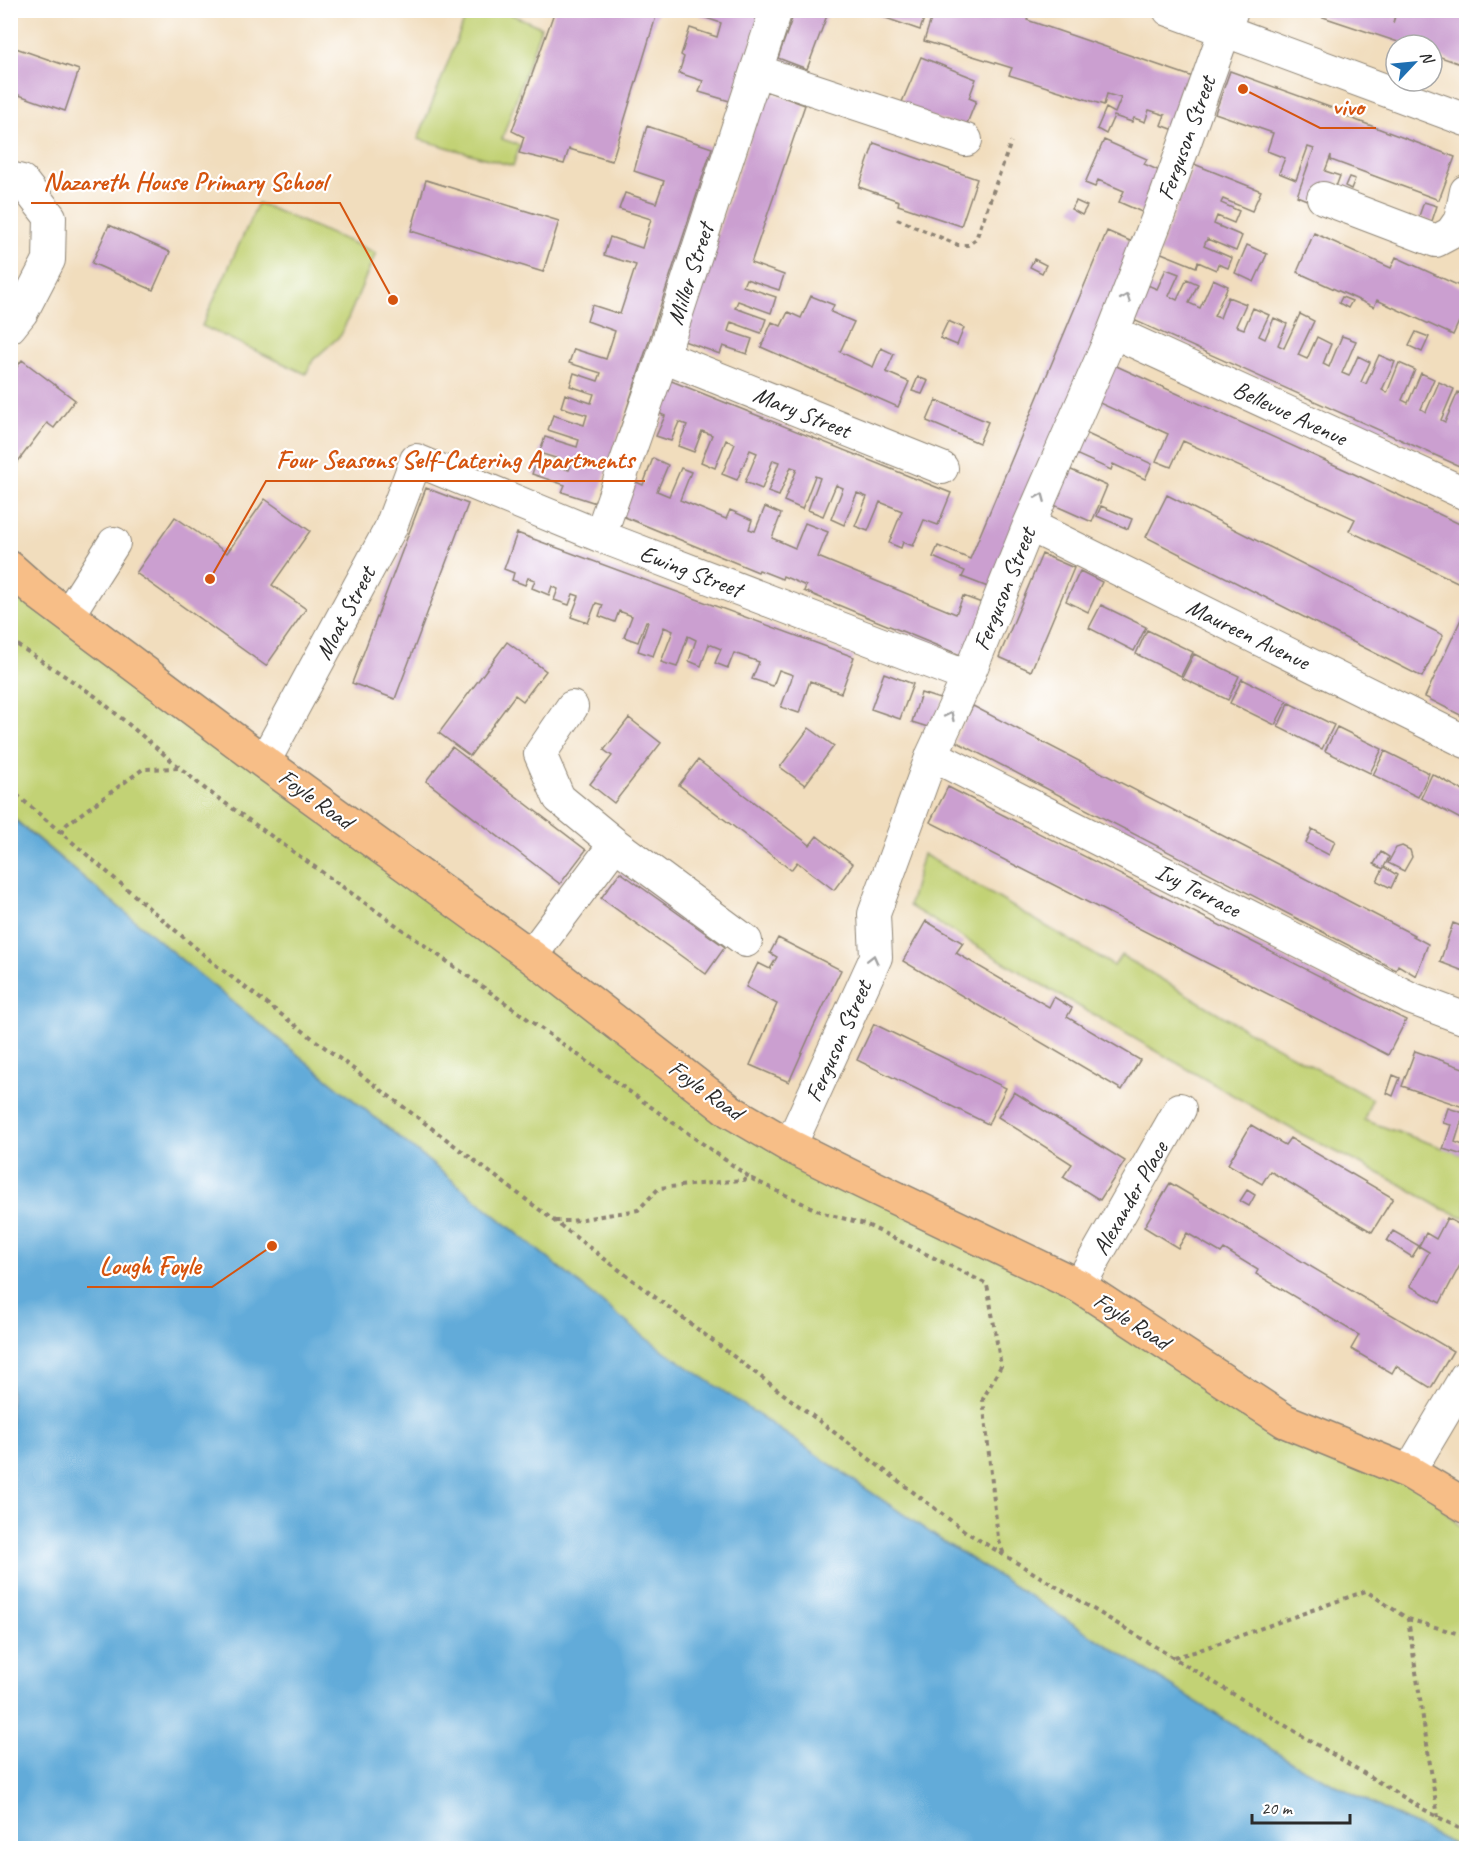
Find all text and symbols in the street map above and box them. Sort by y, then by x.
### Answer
north arrow [1384,33,1444,93]
text: N [1415,48,1439,68]
street label: Ferguson Street [1150,70,1223,204]
callout: vivo [1320,84,1376,128]
text: vivo [1332,90,1367,123]
callout: Nazareth House Primary School [31,159,340,203]
text: Nazareth House Primary School [43,165,332,198]
street label: Miller Street [660,217,721,328]
one-way arrow [1119,293,1131,304]
street label: Bellevue Avenue [1228,374,1354,453]
street label: Mary Street [749,379,857,446]
callout: Four Seasons Self-Catering Apartments [266,437,645,481]
text: Four Seasons Self-Catering Apartments [276,443,637,476]
one-way arrow [1034,492,1046,503]
street label: Ferguson Street [966,521,1043,655]
street label: Ewing Street [636,538,749,605]
street label: Moat Street [308,560,383,665]
street label: Maureen Avenue [1182,591,1316,678]
one-way arrow [943,711,955,722]
street label: Foyle Road [273,762,362,838]
street label: Ivy Terrace [1151,856,1247,925]
one-way arrow [866,954,879,964]
street label: Ferguson Street [798,974,879,1106]
street label: Foyle Road [663,1053,752,1129]
street label: Alexander Place [1085,1134,1176,1260]
callout: Lough Foyle [87,1243,212,1287]
text: Lough Foyle [99,1249,203,1282]
street label: Foyle Road [1088,1285,1179,1359]
scale bar [1252,1787,1350,1825]
text: 20 m [1261,1797,1294,1819]

